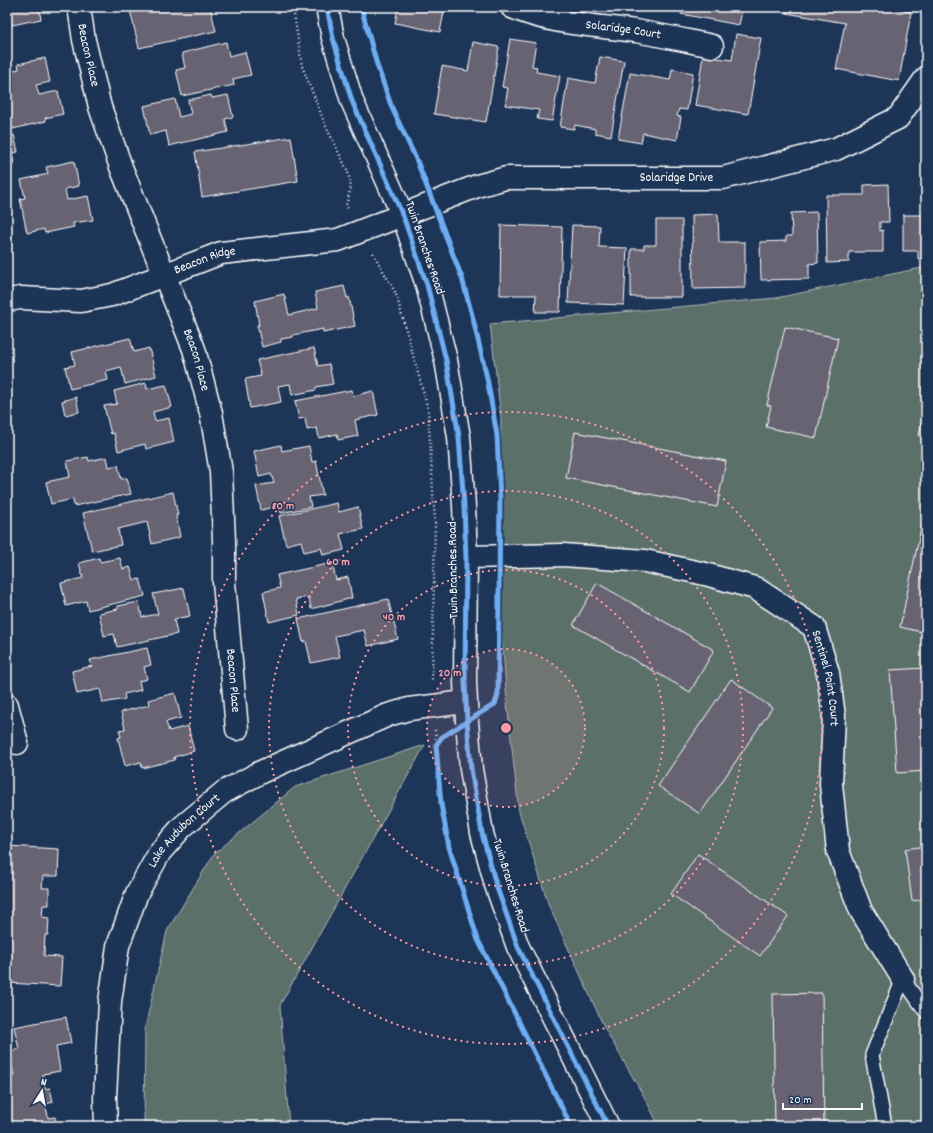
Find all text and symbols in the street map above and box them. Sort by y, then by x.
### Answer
street label: Solaridge Court [584,16,663,45]
street label: Beacon Place [72,22,104,89]
street label: Solaridge Drive [640,169,714,188]
street label: Twin Branches Road [399,199,449,297]
street label: Beacon Ridge [171,242,237,280]
street label: Beacon Place [177,326,214,393]
text: 80 m [272,498,294,515]
street label: Twin Branches Road [444,521,464,619]
text: 60 m [326,554,350,571]
text: 40 m [383,609,405,626]
street label: Sentinel Point Court [806,628,843,727]
street label: Beacon Place [220,648,245,714]
text: 20 m [439,665,461,682]
centre of rings [499,721,513,735]
street label: Lake Audubon Court [143,789,225,871]
street label: Twin Branches Road [487,837,533,935]
north arrow [22,1071,62,1111]
text: N [39,1075,48,1092]
scale bar [783,1085,862,1111]
text: 20 m [789,1092,812,1109]

